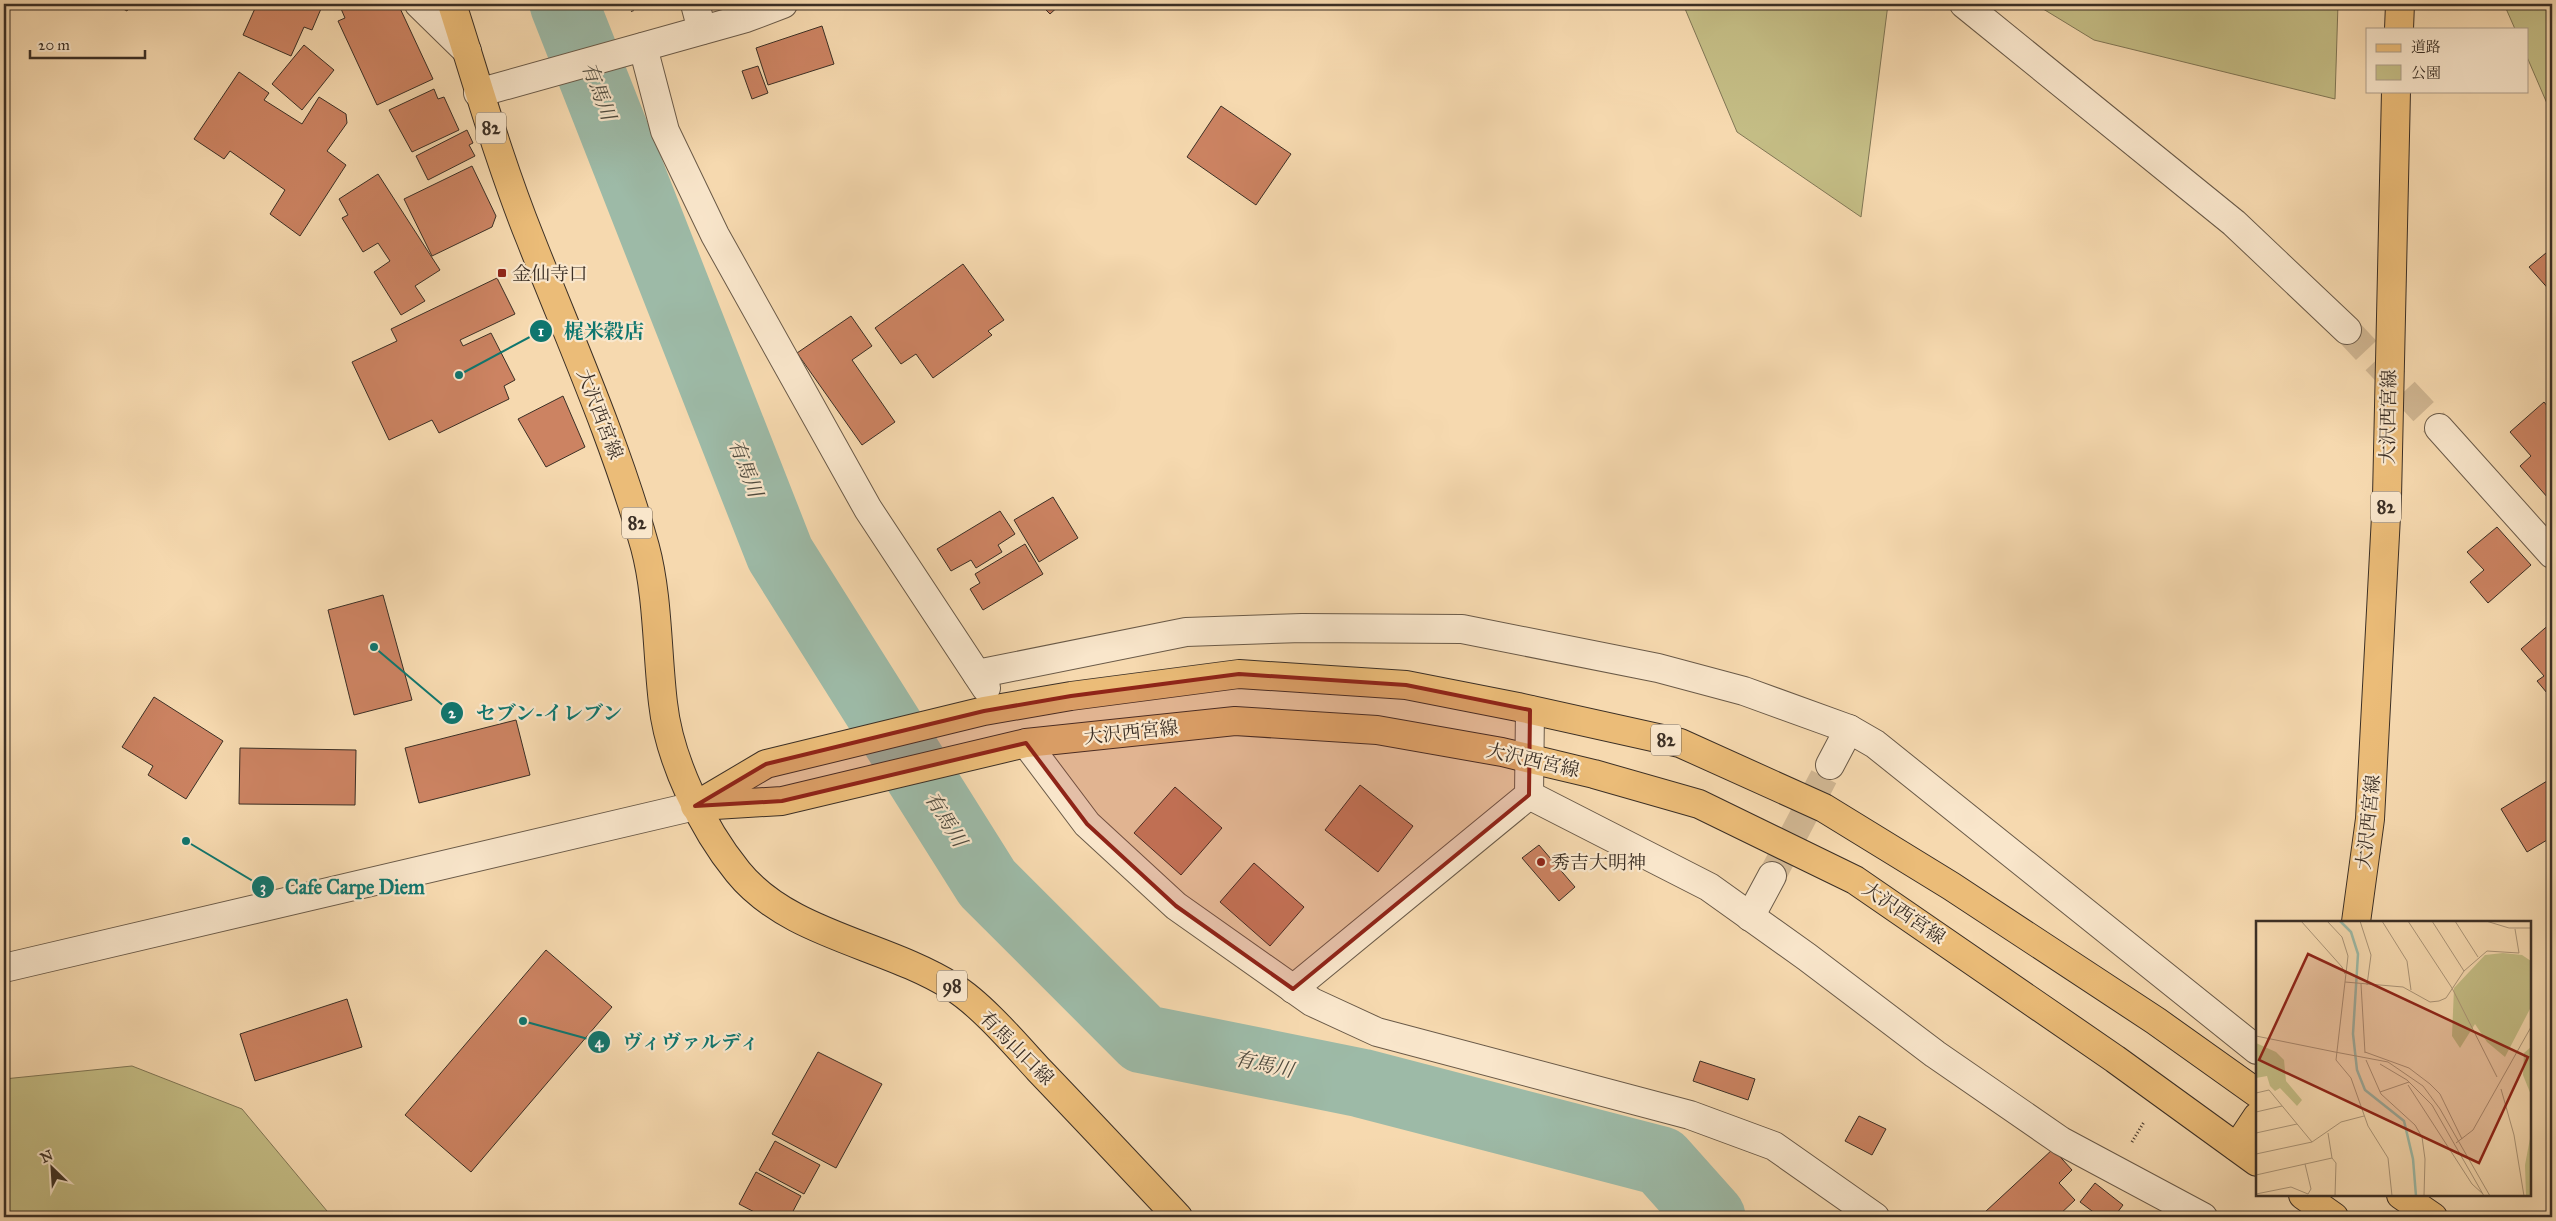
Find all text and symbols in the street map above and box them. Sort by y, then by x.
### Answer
scale bar [30,28,145,60]
legend [2366,28,2528,92]
text: 20 m [38,36,70,54]
text: 道路 [2411,38,2441,56]
water label: 有馬川 [577,59,622,125]
text: 公園 [2411,64,2441,82]
road number: 82 [476,112,506,144]
place label: 金仙寺口 [512,262,588,285]
marker: 金仙寺口 [496,267,508,279]
callout: 梶米穀店 [529,313,654,348]
text: 梶米穀店 [564,319,644,343]
text: 1 [538,322,544,340]
street label: 大沢西宮線 [572,366,628,462]
street label: 大沢西宮線 [2376,369,2400,465]
water label: 有馬川 [724,436,769,502]
road number: 82 [2371,492,2401,522]
road number: 82 [622,508,652,538]
callout: セブン-イレブン [439,695,633,730]
text: セブン-イレブン [476,701,622,725]
text: 2 [448,704,456,722]
street label: 大沢西宮線 [1083,716,1179,748]
road number: 82 [1651,724,1681,756]
street label: 大沢西宮線 [1484,738,1582,782]
street label: 大沢西宮線 [2352,774,2384,870]
water label: 有馬川 [920,787,973,852]
place label: 秀吉大明神 [1551,851,1646,874]
marker: 秀吉大明神 [1535,856,1547,868]
callout: Cafe Carpe Diem [250,869,435,904]
text: Cafe Carpe Diem [285,875,425,900]
street label: 大沢西宮線 [1858,877,1950,949]
text: 3 [260,878,266,897]
inset map [2256,921,2531,1196]
road number: 98 [937,970,967,1001]
street label: 有馬山口線 [975,1006,1059,1090]
callout: ヴィヴァルディ [586,1024,771,1059]
text: ヴィヴァルディ [623,1030,760,1054]
text: 4 [595,1033,604,1052]
water label: 有馬川 [1232,1046,1298,1082]
north arrow [28,1144,78,1194]
text: N [38,1146,56,1167]

